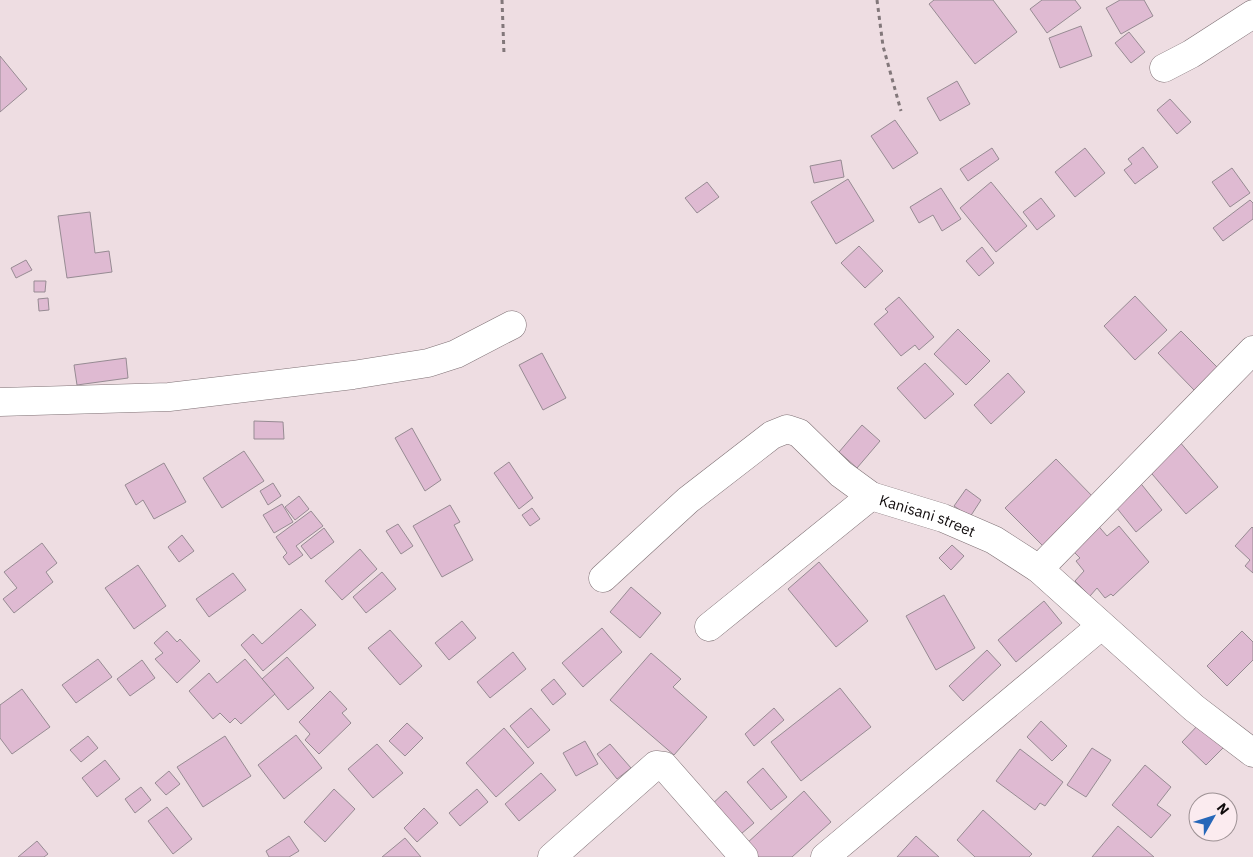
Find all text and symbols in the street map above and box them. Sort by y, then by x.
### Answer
street label: Kanisani street [877,490,979,540]
north arrow [1188,792,1238,842]
text: N [1213,799,1233,818]

